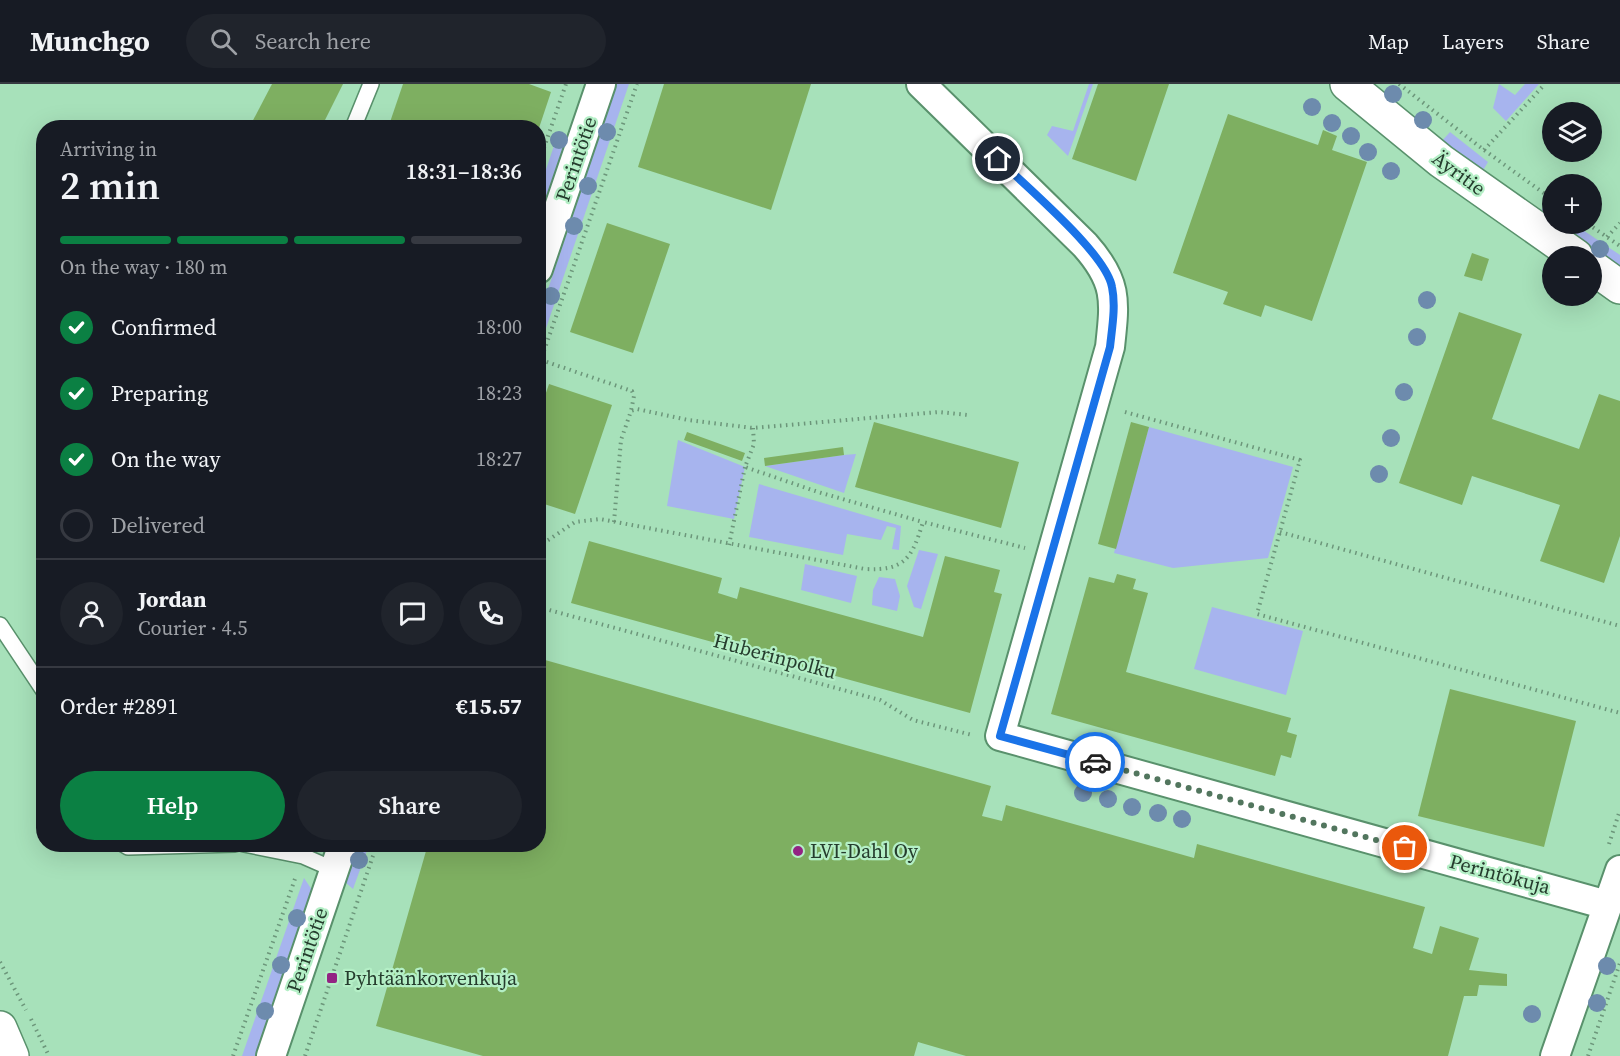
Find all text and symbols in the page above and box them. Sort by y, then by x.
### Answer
search box [186,14,606,68]
text: Munchgo [30,22,150,60]
icon: search [207,25,240,58]
text: Search here [255,26,371,56]
text: Map [1368,27,1409,56]
text: Layers [1442,27,1504,56]
text: Share [1537,27,1590,56]
map controls [1542,102,1602,306]
button: layers [1542,102,1602,162]
street label: Perintötie [548,113,604,205]
pin [972,133,1023,184]
text: Arriving in [60,135,157,163]
icon: home [981,142,1014,175]
street label: Äyritie [1427,144,1491,202]
text: 18:31–18:36 [406,156,522,186]
text: 2 min [60,159,160,212]
button: + [1542,174,1602,234]
button: − [1542,246,1602,306]
text: On the way · 180 m [60,253,227,281]
icon: check [60,311,93,344]
text: Confirmed [111,312,216,342]
text: 18:00 [476,313,522,341]
icon: check [60,377,93,410]
text: Preparing [111,378,208,408]
text: 18:23 [476,379,522,407]
icon: check [60,443,93,476]
text: On the way [111,444,220,474]
text: 18:27 [476,445,522,473]
text: Delivered [111,510,205,540]
button: person [60,582,123,645]
button: chat [381,582,444,645]
button: phone [459,582,522,645]
text: Jordan [138,584,206,614]
text: Courier · 4.5 [138,614,247,642]
street label: Huberinpolku [711,626,839,686]
text: Order #2891 [60,691,178,721]
text: €15.57 [456,691,522,721]
courier [1065,732,1125,792]
icon: car [1079,746,1112,779]
button: Help [60,771,285,840]
button: Share [297,771,522,840]
pin [1379,822,1430,873]
icon: bag [1388,831,1421,864]
place label: LVI-Dahl Oy [810,837,919,865]
marker: LVI-Dahl Oy [791,844,805,858]
street label: Perintökuja [1446,847,1554,901]
street label: Perintötie [279,904,335,996]
place label: Pyhtäänkorvenkuja [344,964,518,992]
marker: Pyhtäänkorvenkuja [325,971,339,985]

